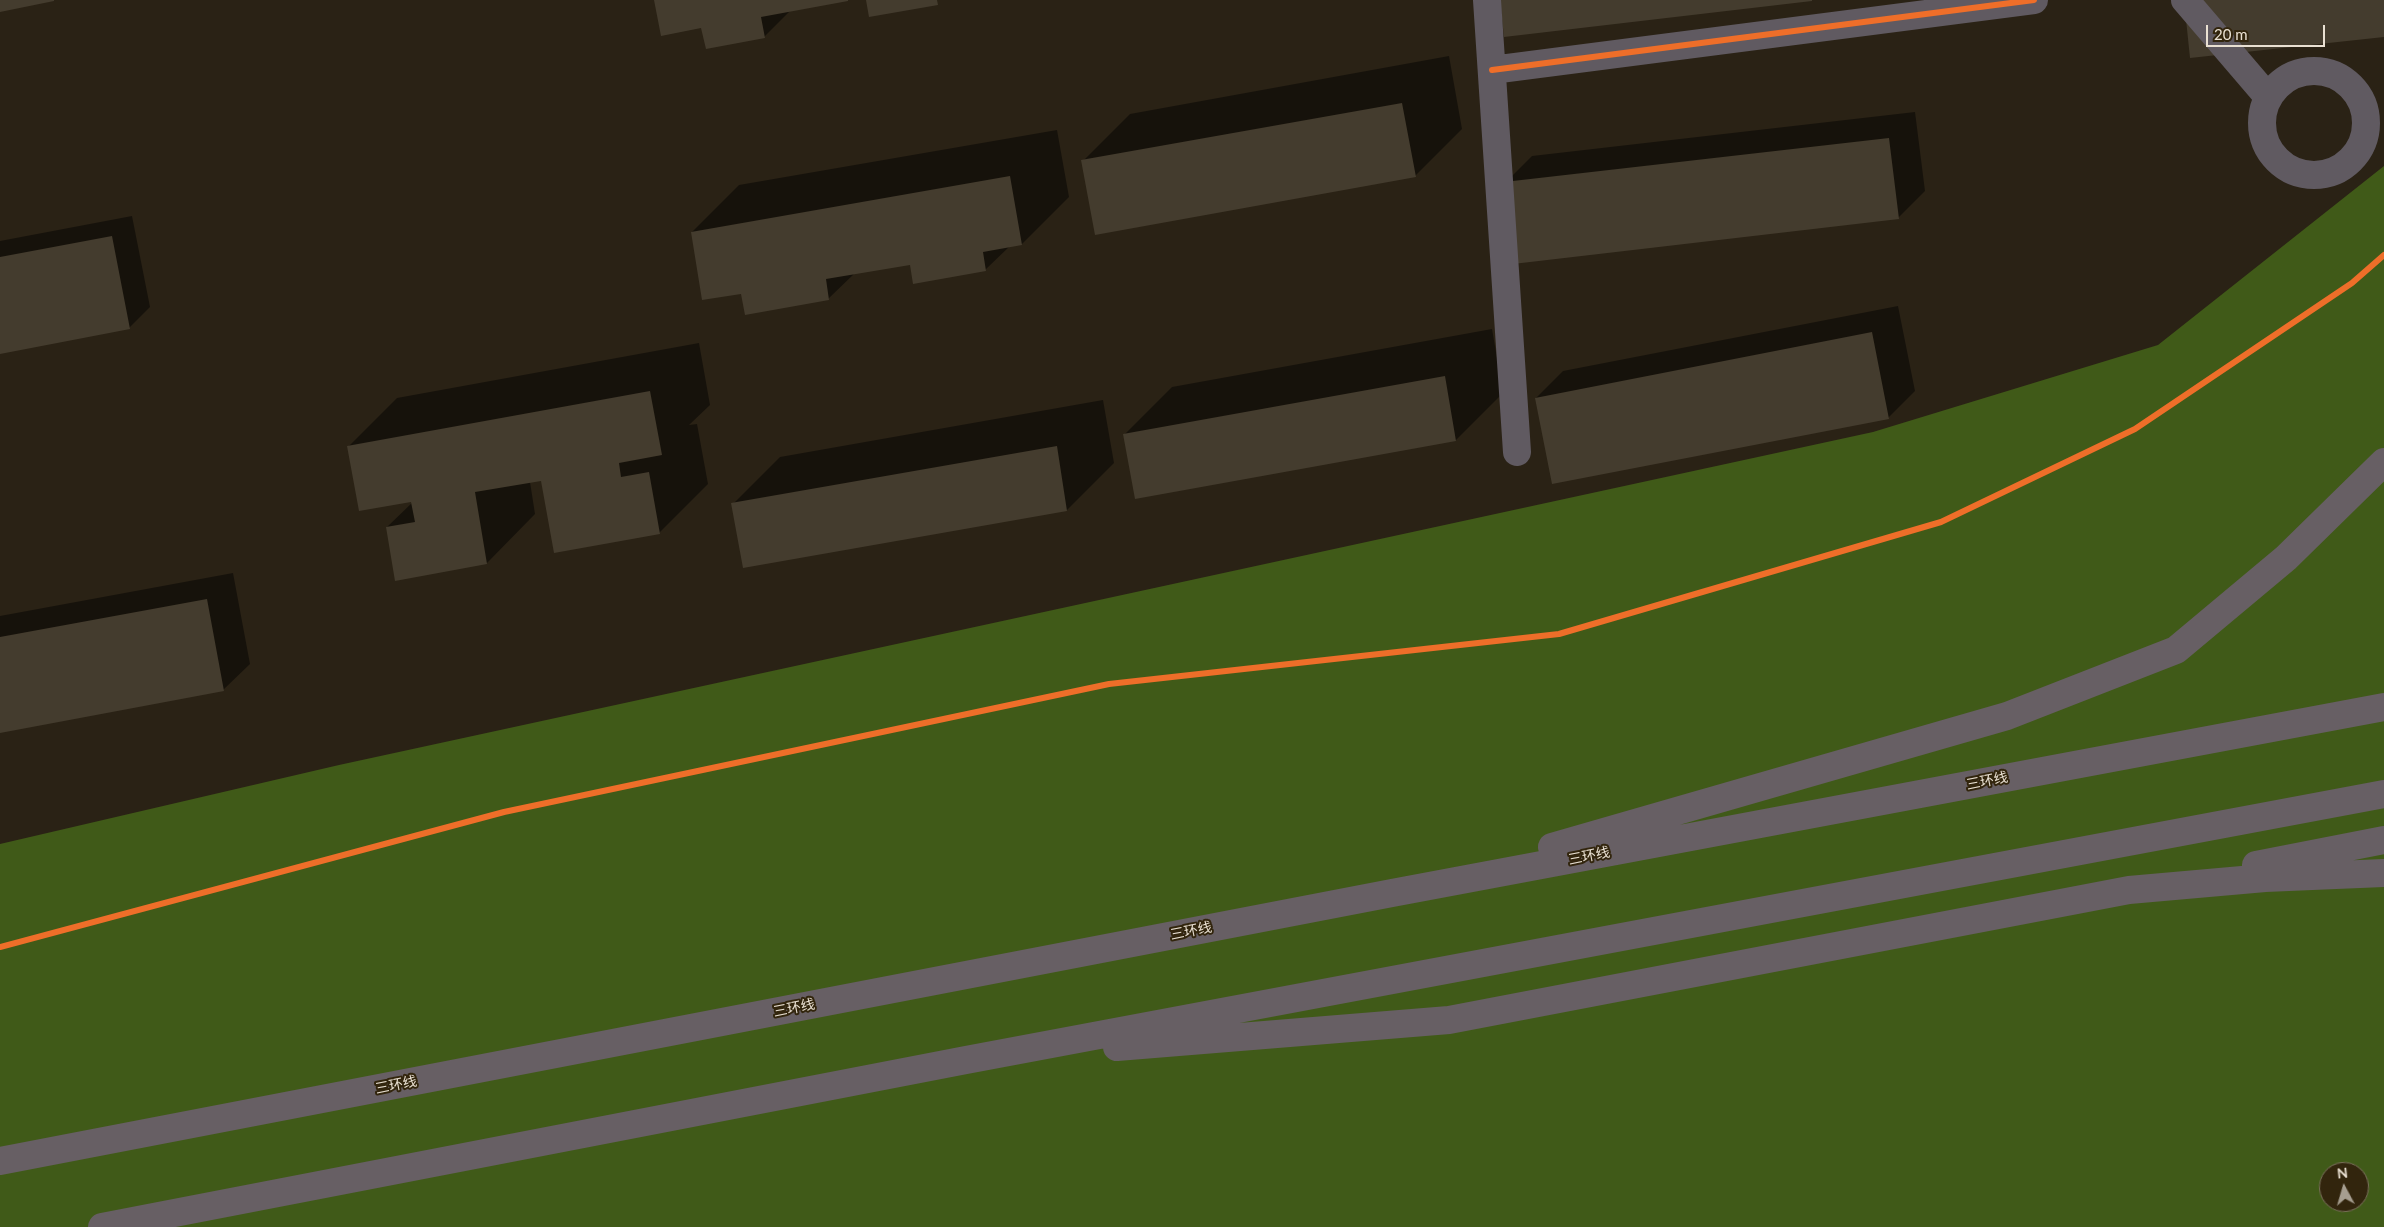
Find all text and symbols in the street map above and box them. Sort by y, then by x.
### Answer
scale bar [2209,15,2328,47]
text: 20 m [2214,25,2248,43]
street label: 三环线 [1965,769,2009,793]
street label: 三环线 [1567,844,1611,868]
street label: 三环线 [1169,919,1213,943]
street label: 三环线 [772,996,816,1020]
street label: 三环线 [374,1073,418,1097]
north arrow [2319,1162,2369,1212]
text: N [2336,1164,2349,1182]

